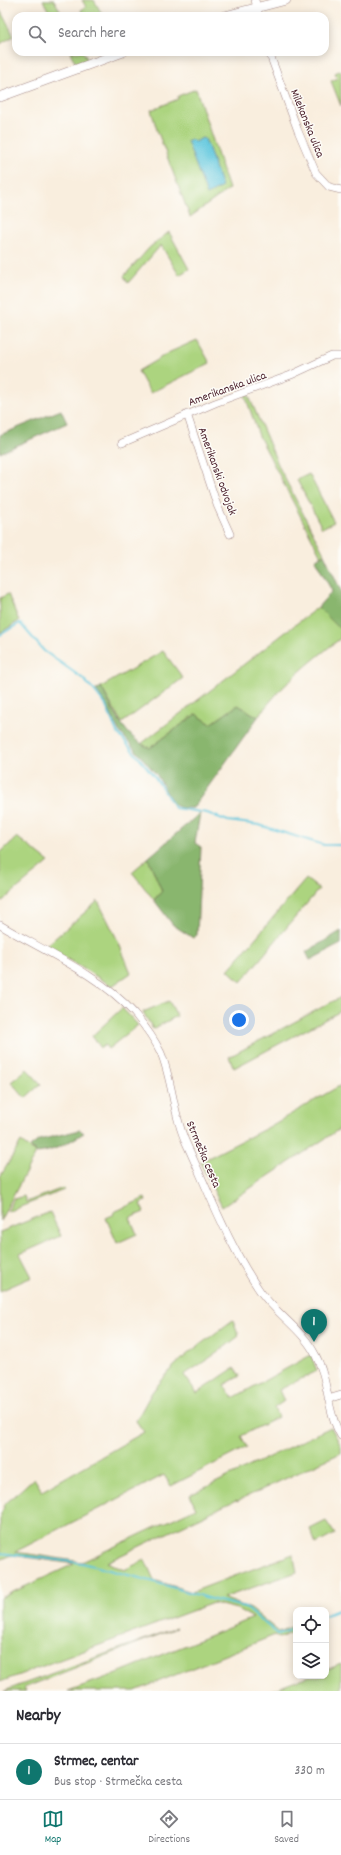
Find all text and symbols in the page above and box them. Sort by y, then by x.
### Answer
search box [12,12,329,56]
icon: search [26,23,48,45]
text: Search here [58,23,126,45]
street label: Milekanska ulica [285,87,328,161]
street label: Amerikanska ulica [186,367,269,411]
street label: Amerikanski odvojak [193,425,240,518]
your location [229,1010,249,1030]
street label: Strmečka cesta [181,1119,224,1191]
pin: 1 [301,1309,327,1342]
map controls [293,1607,329,1679]
button: locate [293,1607,329,1643]
button: layers [293,1643,329,1679]
text: Nearby [16,1705,60,1729]
text: Strmec, centar [54,1751,139,1773]
text: 1 [28,1762,30,1781]
text: 330 m [294,1762,325,1781]
text: Bus stop · Strmečka cesta [54,1773,182,1792]
tab: Map [42,1808,64,1848]
tab: Directions [148,1808,190,1848]
tab: Saved [274,1808,299,1848]

